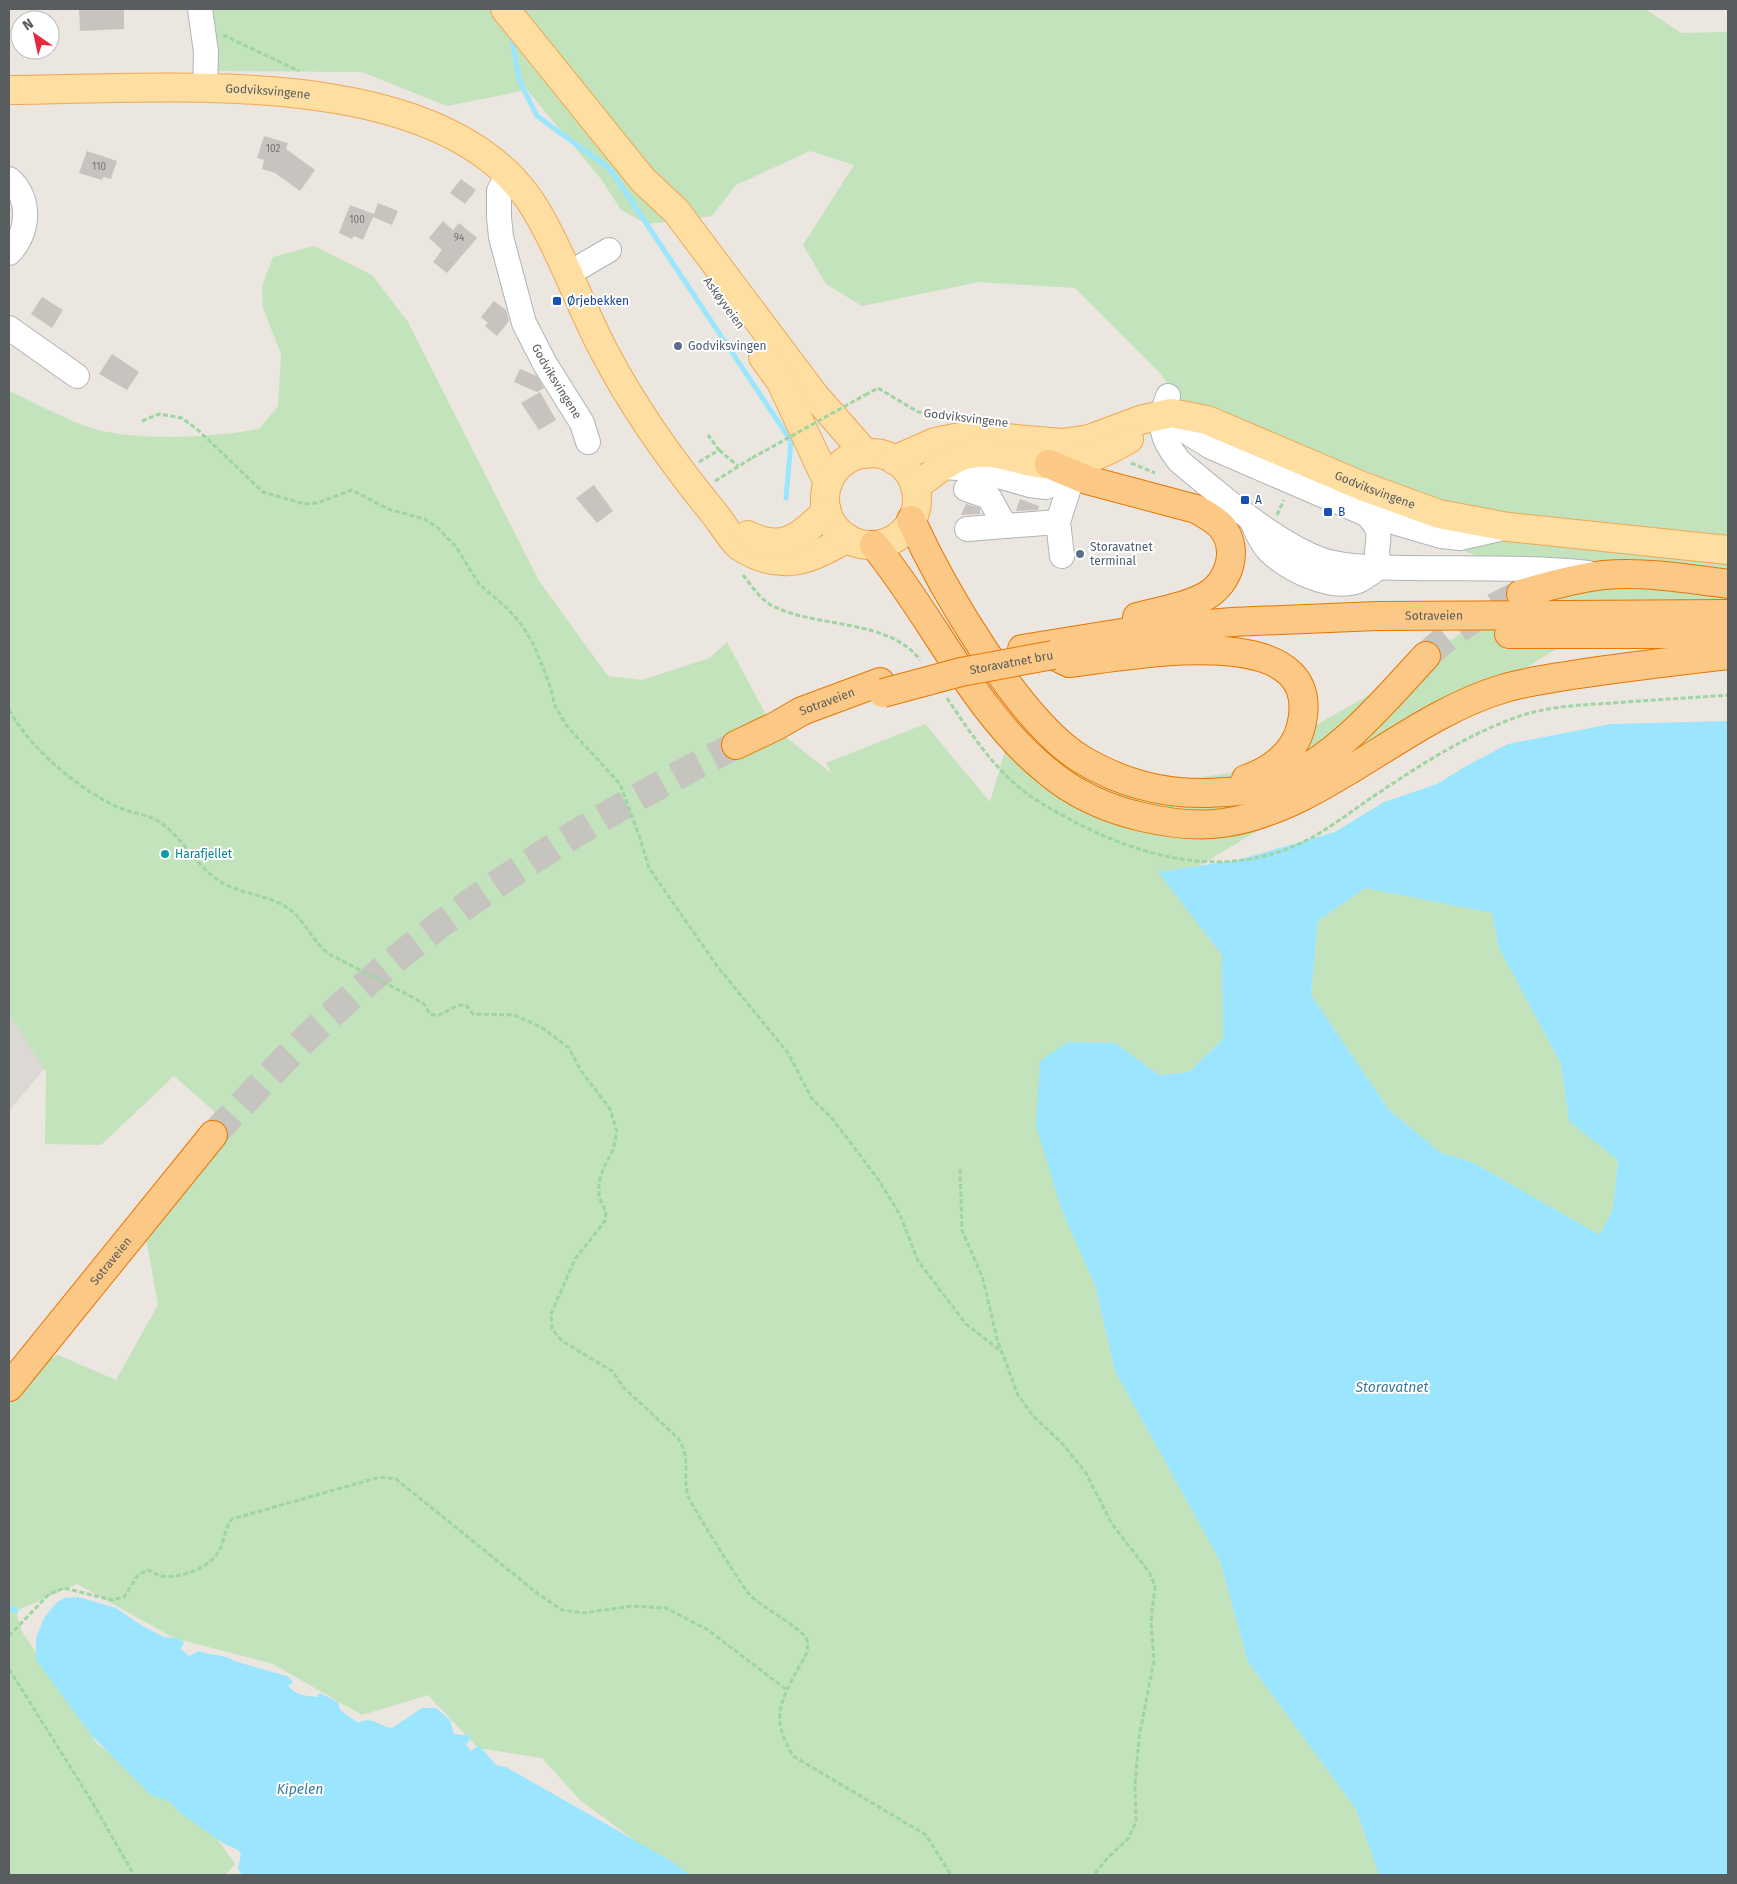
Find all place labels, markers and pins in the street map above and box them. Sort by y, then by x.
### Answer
place label: Ørjebekken [567,294,629,308]
marker: Ørjebekken [551,295,563,307]
place label: Godviksvingen [688,339,766,353]
marker: Godviksvingen [672,340,684,352]
place label: A [1255,493,1262,507]
marker: A [1239,494,1251,506]
place label: B [1338,505,1345,519]
marker: B [1322,506,1334,518]
place label: Storavatnet terminal [1090,540,1153,568]
marker: Storavatnet terminal [1074,548,1086,560]
place label: Harafjellet [175,847,233,861]
marker: Harafjellet [159,848,171,860]

